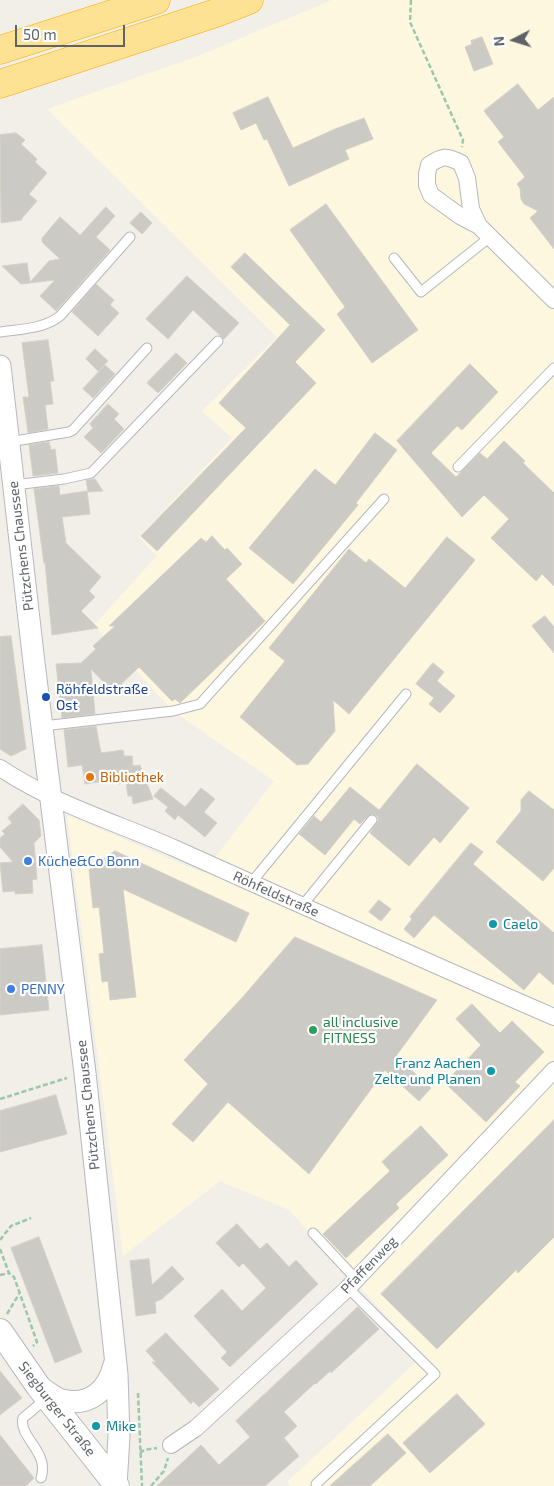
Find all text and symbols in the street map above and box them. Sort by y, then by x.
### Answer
scale bar [18,15,128,47]
north arrow [489,15,539,65]
text: 50 m [23,25,57,43]
text: N [490,36,507,47]
street label: Pützchens Chaussee [5,480,37,612]
place label: Röhfeldstraße Ost [56,681,148,714]
marker: Röhfeldstraße Ost [40,691,52,703]
place label: Bibliothek [100,769,164,785]
marker: Bibliothek [84,771,96,783]
place label: Küche&Co Bonn [38,853,139,869]
marker: Küche&Co Bonn [22,855,34,867]
street label: Röhfeldstraße [230,868,322,920]
place label: Caelo [503,916,538,932]
marker: Caelo [487,918,499,930]
place label: PENNY [21,981,65,997]
marker: PENNY [5,983,17,995]
place label: all inclusive FITNESS [323,1014,398,1046]
marker: all inclusive FITNESS [307,1024,319,1036]
street label: Pützchens Chaussee [73,1039,103,1171]
place label: Franz Aachen Zelte und Planen [374,1055,481,1088]
marker: Franz Aachen Zelte und Planen [485,1065,497,1077]
street label: Pfaffenweg [337,1233,401,1297]
street label: Siegburger Straße [15,1358,99,1460]
place label: Mike [106,1418,136,1434]
marker: Mike [90,1420,102,1432]

